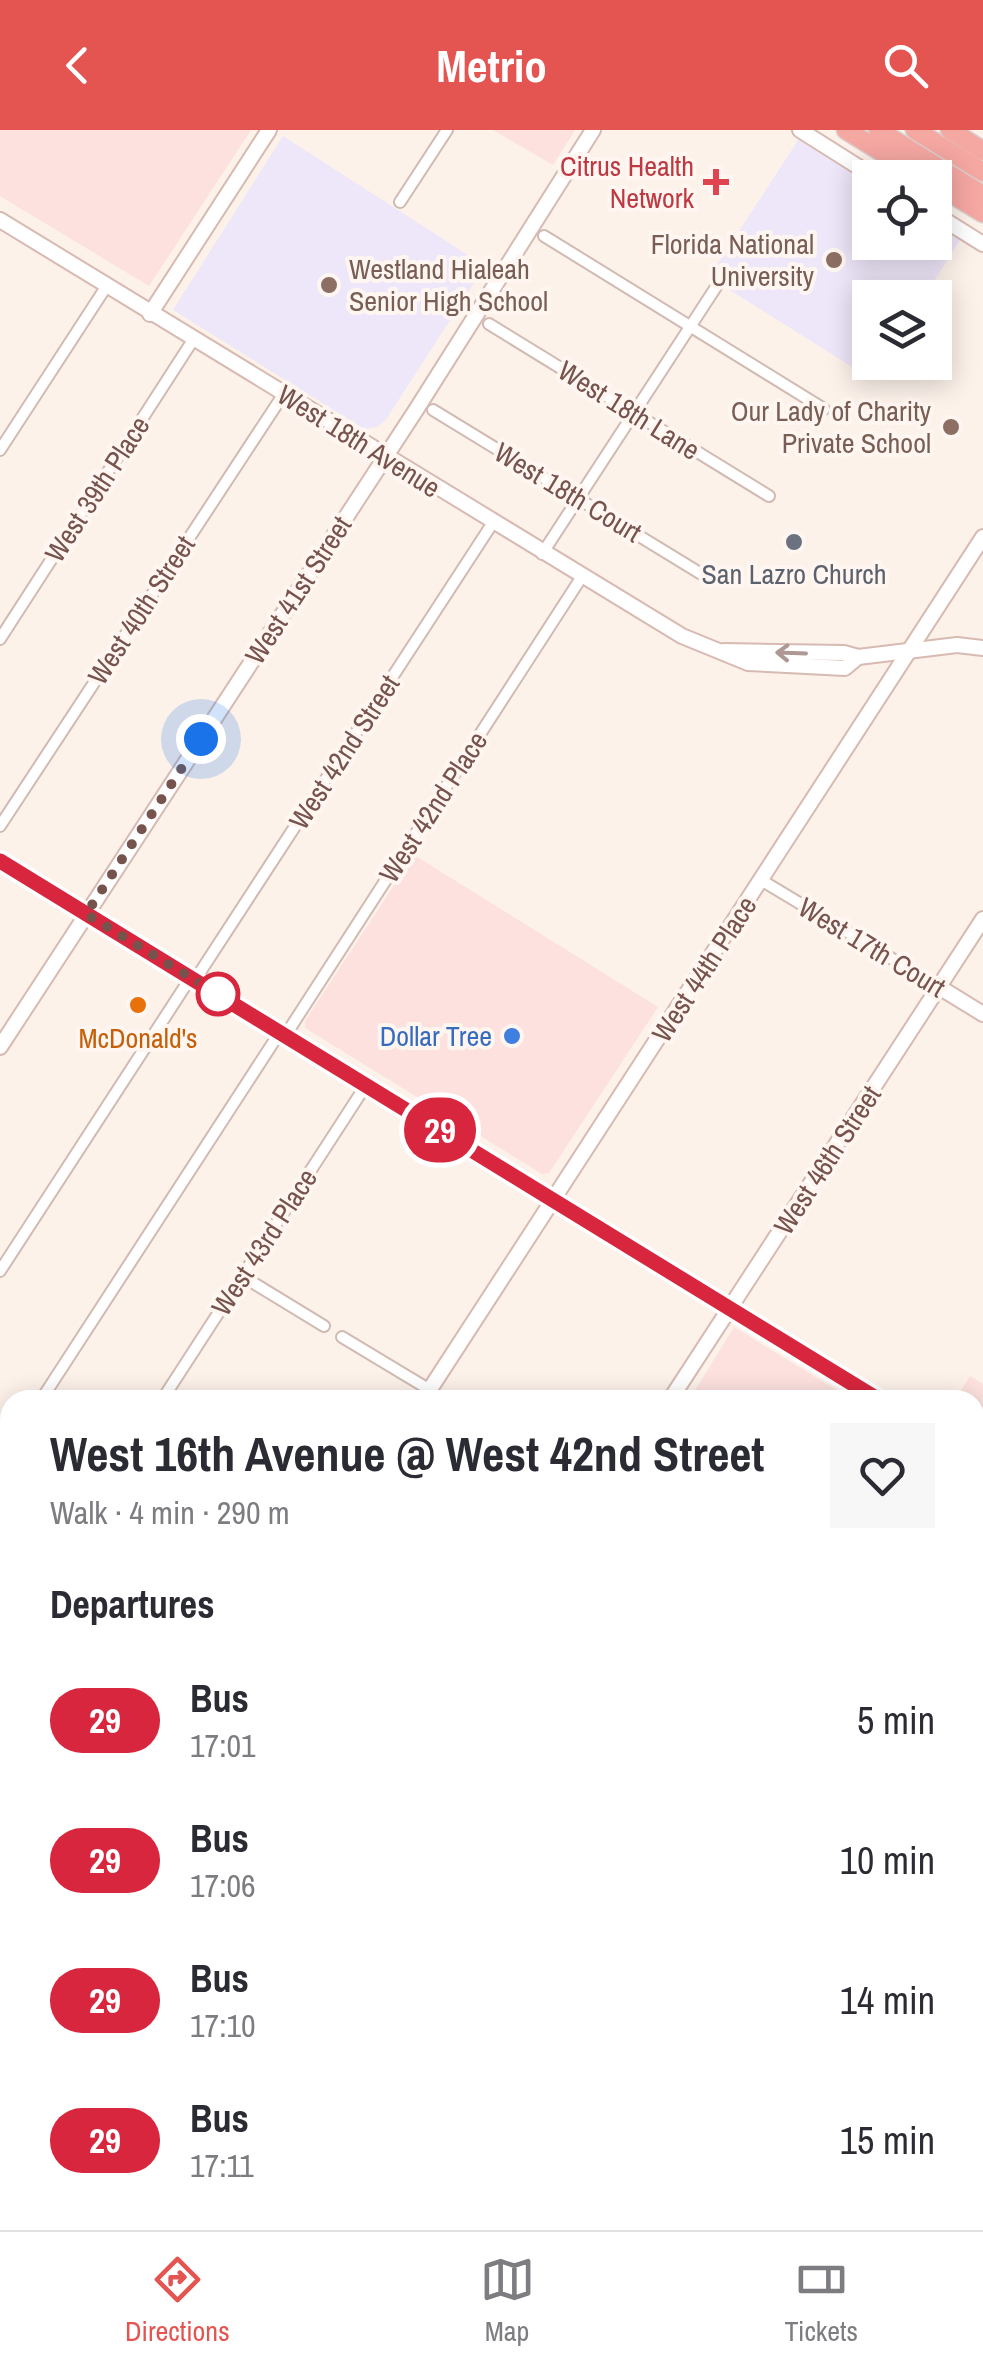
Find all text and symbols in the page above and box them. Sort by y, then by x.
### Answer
text: Metrio [436,35,547,96]
icon: back [50,38,105,93]
icon: search [878,38,933,93]
place label: Citrus Health Network [560,147,695,217]
map controls [852,160,952,380]
button: locate [852,160,952,260]
marker: Citrus Health Network [703,169,729,195]
place label: Florida National University [651,225,815,295]
marker: Florida National University [823,249,845,271]
place label: Westland Hialeah Senior High School [349,250,548,320]
marker: Westland Hialeah Senior High School [318,274,340,296]
button: layers [852,280,952,380]
street label: West 18th Lane [551,351,707,469]
street label: West 18th Avenue [270,376,448,506]
place label: Our Lady of Charity Private School [731,392,932,462]
street label: West 39th Place [36,409,158,569]
marker: Our Lady of Charity Private School [940,416,962,438]
street label: West 18th Court [487,433,649,551]
street label: West 41st Street [236,509,360,671]
street label: West 40th Street [79,528,203,692]
marker: San Lazro Church [783,531,805,553]
place label: San Lazro Church [701,555,887,593]
one-way arrow [776,643,808,662]
street label: West 42nd Street [280,667,408,837]
your location [176,714,226,764]
street label: West 42nd Place [370,724,496,890]
street label: West 17th Court [791,888,953,1006]
street label: West 44th Place [643,889,765,1049]
unlabelled marker [197,973,239,1015]
marker: McDonald's [127,994,149,1016]
place label: Dollar Tree [380,1017,492,1055]
place label: McDonald's [78,1019,198,1057]
marker: Dollar Tree [501,1025,523,1047]
street label: West 46th Street [765,1078,889,1242]
line badge: 29 [395,1098,485,1162]
text: 29 [424,1107,456,1154]
street label: West 43rd Place [202,1161,326,1323]
text: West 16th Avenue @ West 42nd Street [50,1421,764,1486]
button: heart [830,1423,935,1528]
text: Walk · 4 min · 290 m [50,1491,290,1534]
text: Departures [50,1579,215,1630]
text: Bus [190,1673,249,1724]
text: 5 min [857,1695,935,1746]
text: 29 [89,1697,121,1744]
text: 17:01 [190,1724,256,1767]
text: Bus [190,1813,249,1864]
text: 10 min [840,1835,935,1886]
text: 29 [89,1837,121,1884]
text: 17:06 [190,1864,256,1907]
text: Bus [190,1953,249,2004]
text: 14 min [840,1975,935,2026]
text: 29 [89,1977,121,2024]
text: 17:10 [190,2004,256,2047]
text: Bus [190,2093,249,2144]
text: 15 min [840,2115,935,2166]
text: 29 [89,2117,121,2164]
text: 17:11 [190,2144,254,2187]
tab: Directions [125,2252,230,2350]
tab: Map [480,2252,535,2350]
tab: Tickets [784,2252,858,2350]

